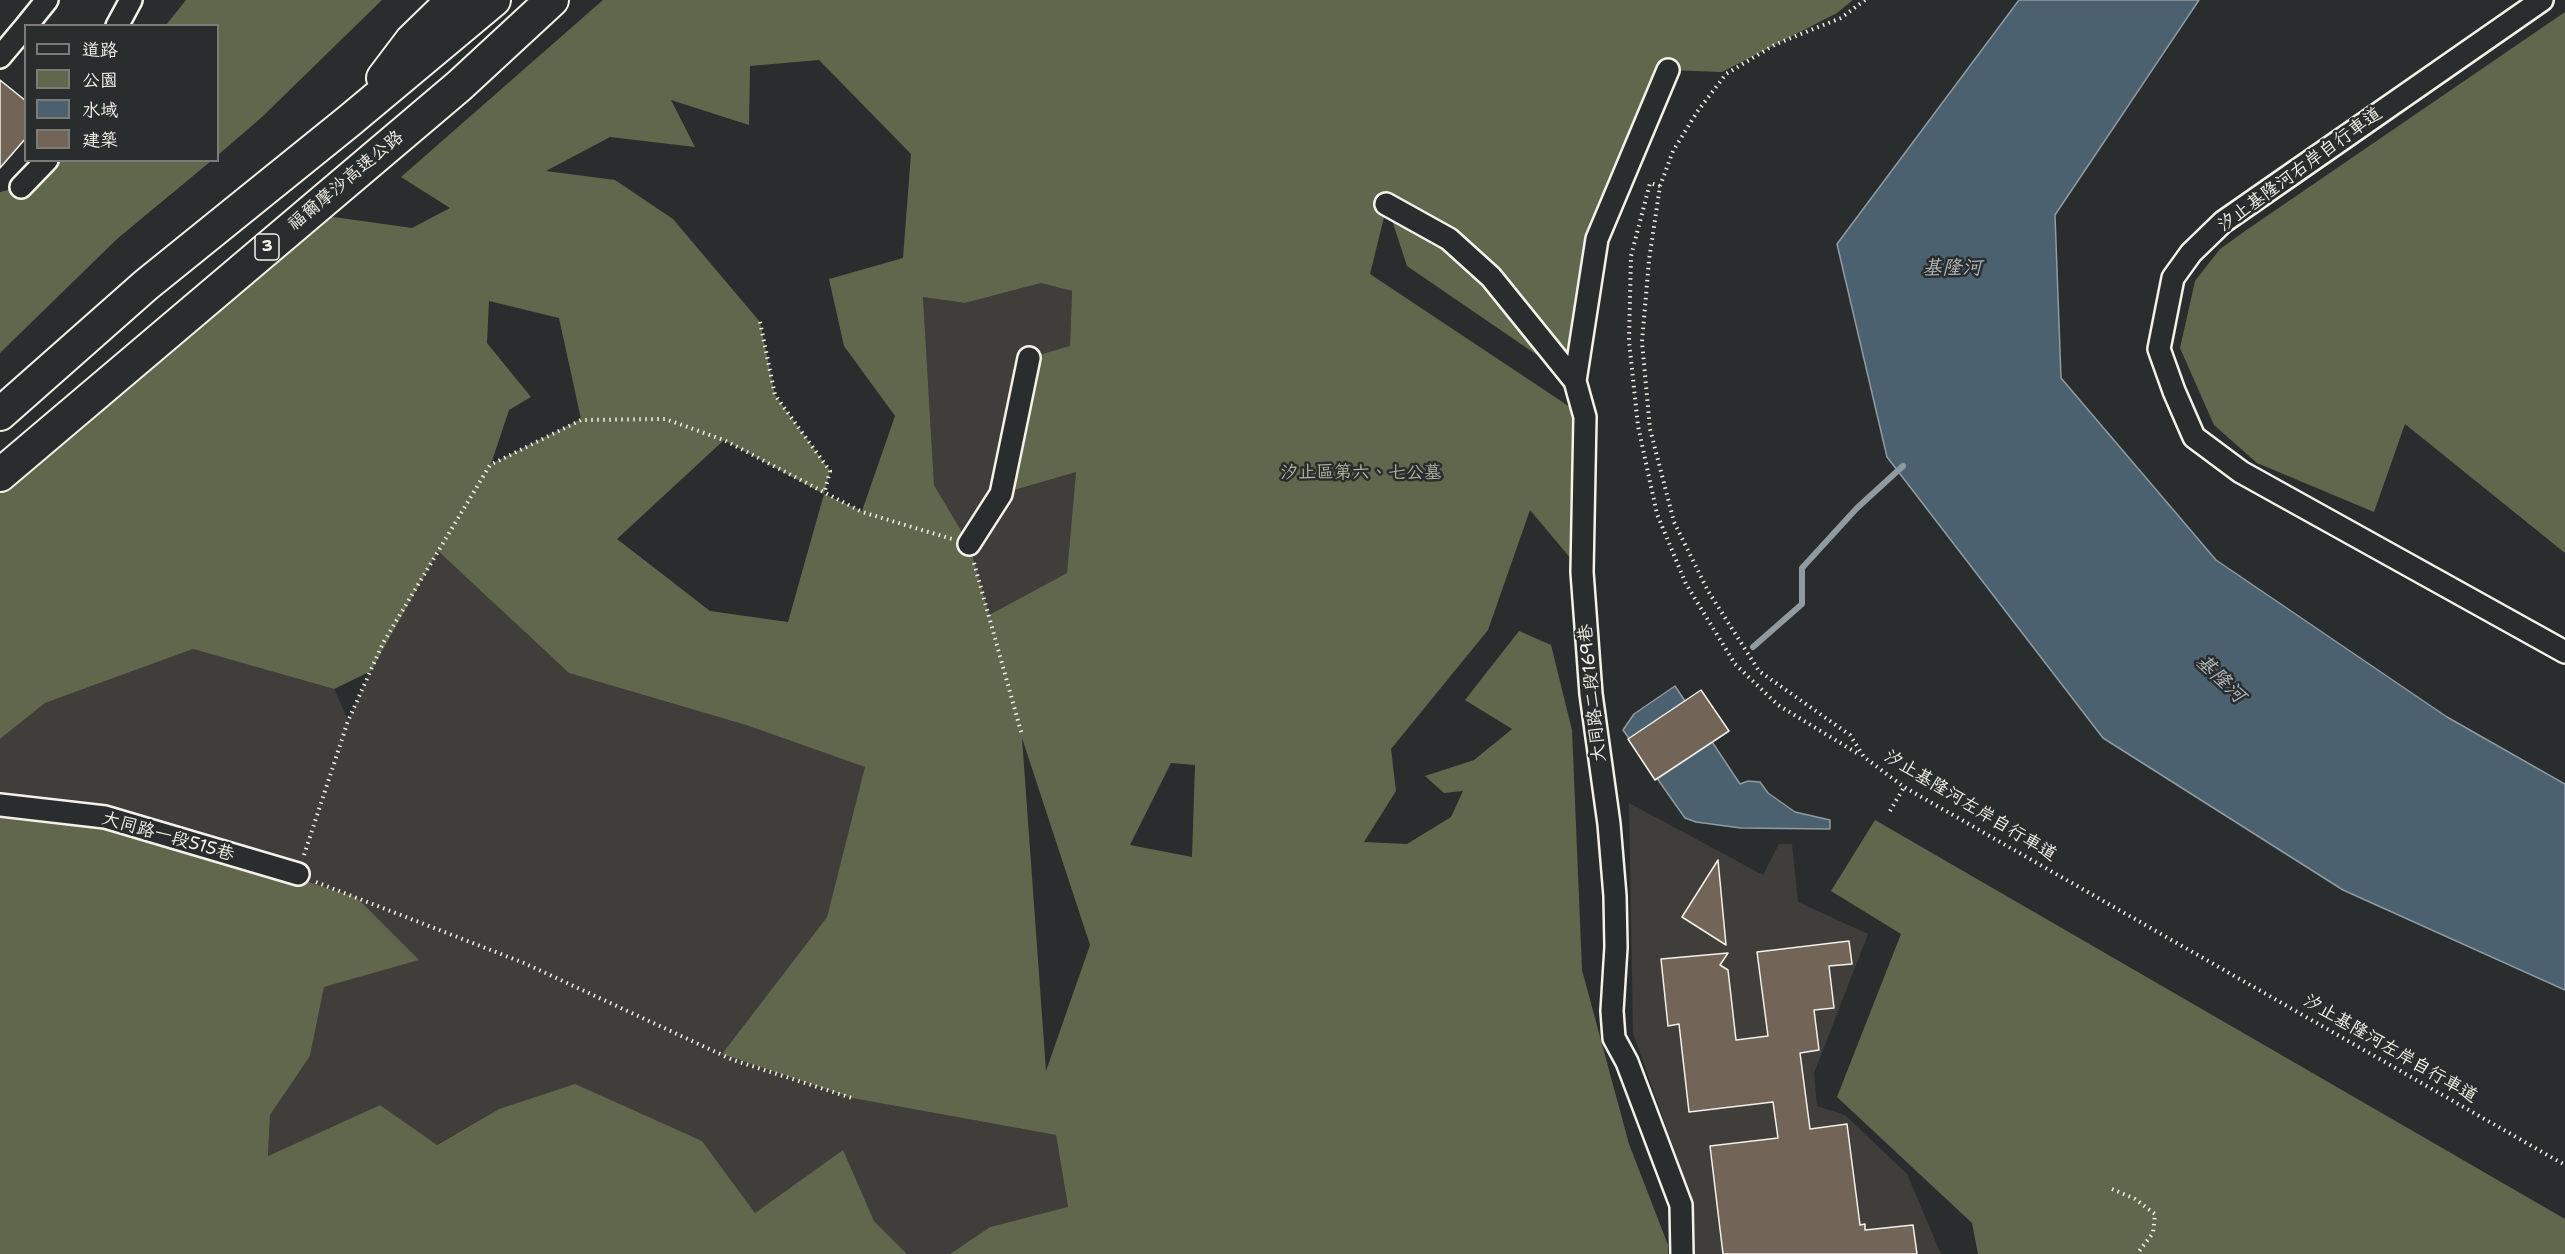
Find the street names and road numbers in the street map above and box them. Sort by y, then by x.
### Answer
street label: 汐止基隆河右岸自行車道 [2214,103,2386,237]
street label: 福爾摩沙高速公路 [284,126,408,236]
road number: 3 [255,234,279,260]
street label: 大同路二段169巷 [1575,623,1611,763]
street label: 汐止基隆河左岸自行車道 [1880,746,2060,866]
street label: 大同路一段515巷 [99,808,237,866]
street label: 汐止基隆河左岸自行車道 [2299,990,2481,1108]

